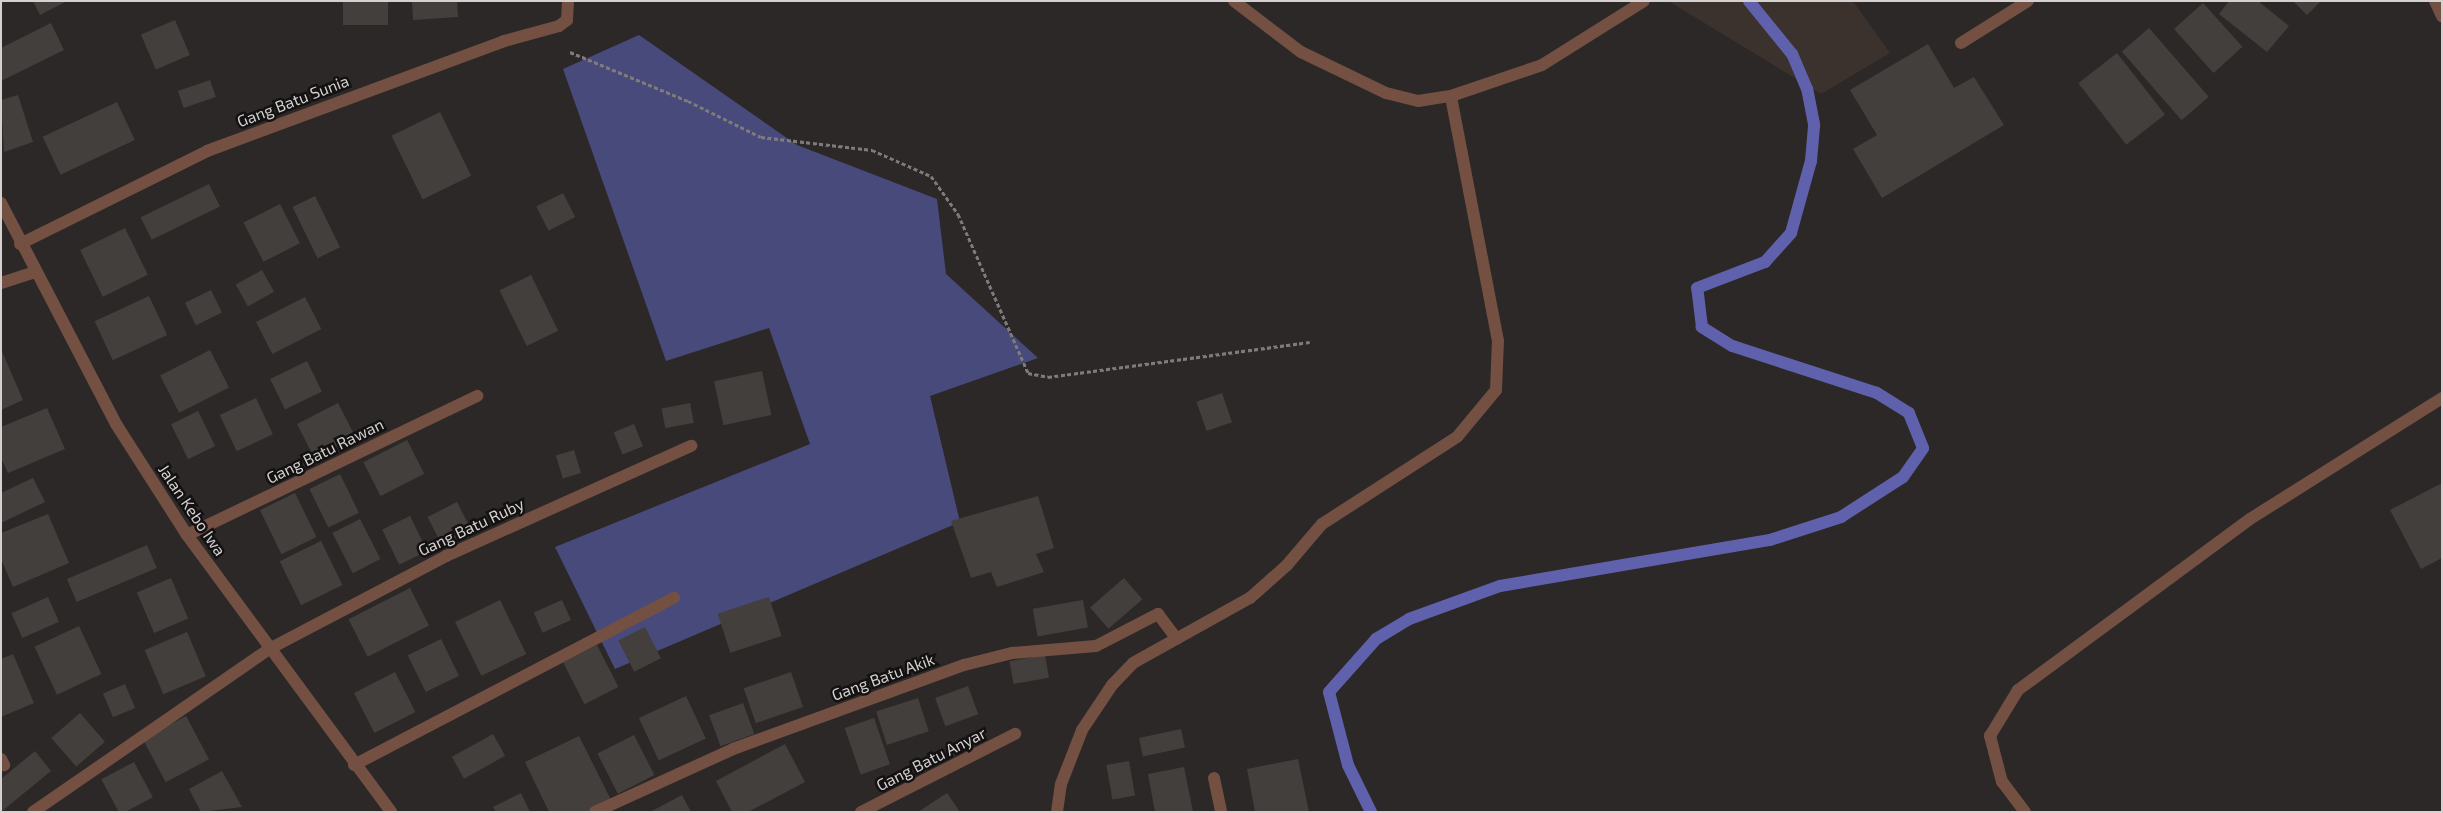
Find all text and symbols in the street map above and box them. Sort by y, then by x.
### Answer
street label: Gang Batu Sunia [234,71,352,131]
street label: Gang Batu Rawan [263,414,387,488]
street label: Jalan Kebo Iwa [154,461,230,559]
street label: Gang Batu Ruby [415,494,527,560]
street label: Gang Batu Akik [829,649,937,705]
street label: Gang Batu Anyar [873,723,989,795]

